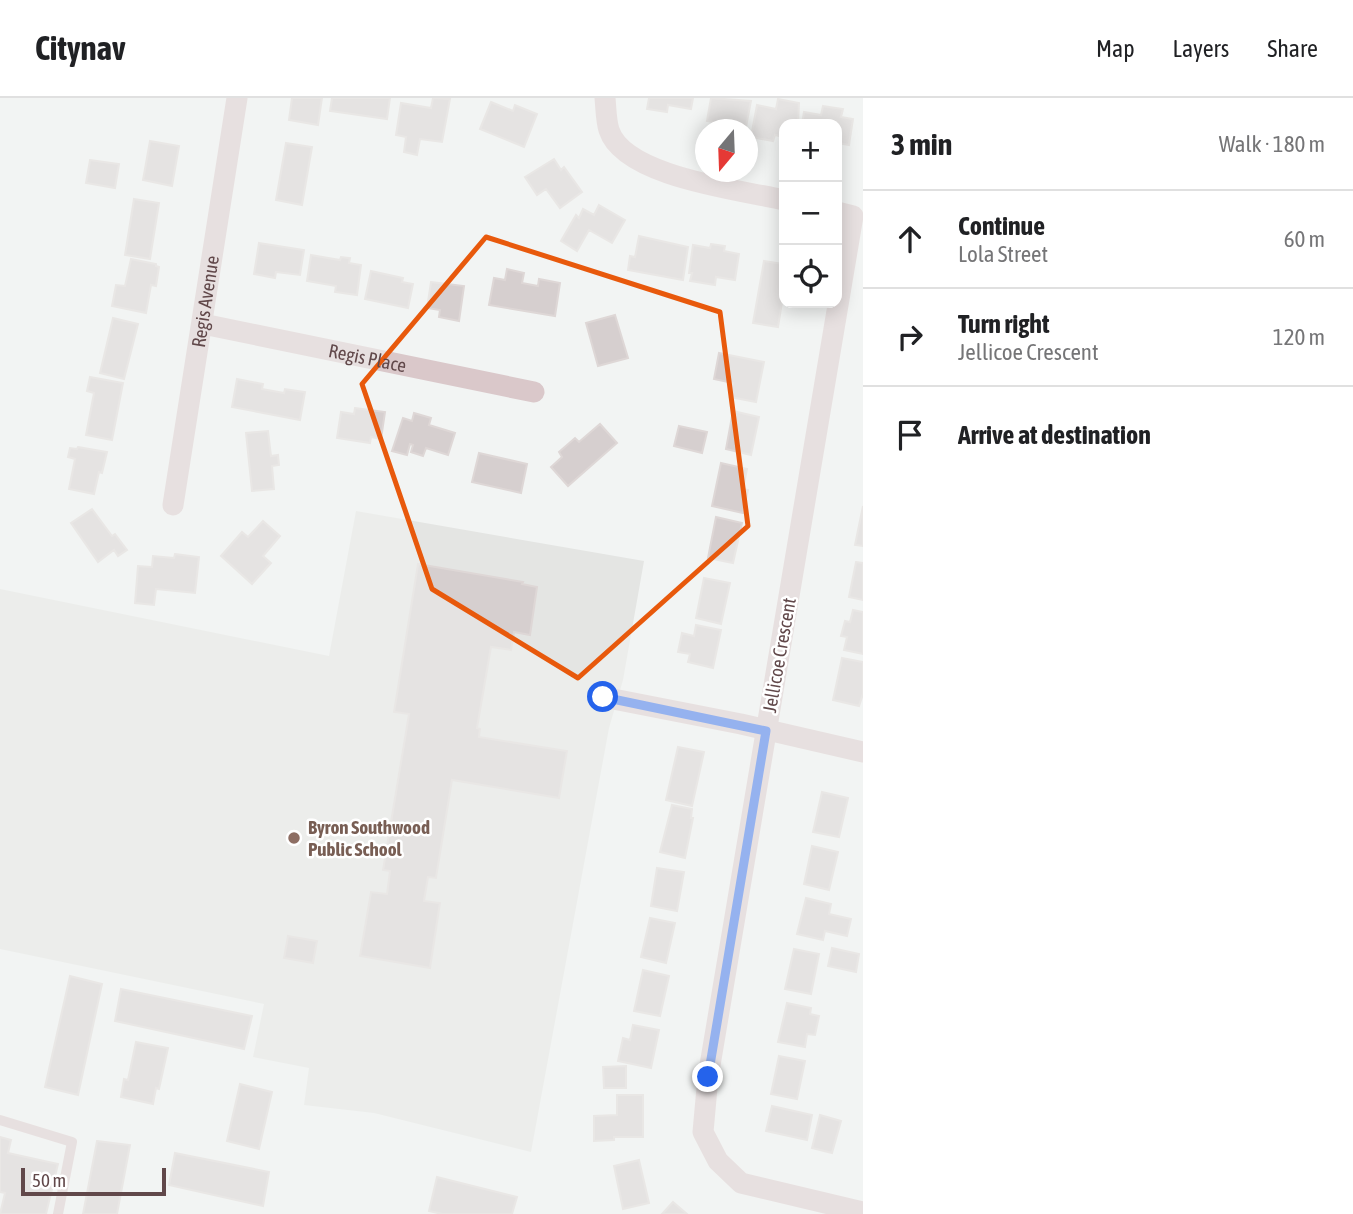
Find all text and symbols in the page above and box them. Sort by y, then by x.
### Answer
text: Citynav [35,29,126,67]
text: Map [1096,35,1135,62]
text: Layers [1173,35,1229,62]
text: Share [1267,35,1318,62]
north arrow [695,119,758,182]
map controls [779,119,842,308]
button: + [779,119,842,182]
text: 3 min [891,127,952,161]
text: Walk · 180 m [1219,131,1325,157]
button: − [779,182,842,245]
text: Continue [958,211,1045,241]
icon: ahead [891,220,929,258]
text: 60 m [1284,226,1325,252]
text: Lola Street [958,241,1048,267]
button: locate [779,245,842,308]
street label: Regis Avenue [187,254,223,349]
text: Turn right [958,309,1049,339]
icon: right [891,318,929,356]
text: 120 m [1273,324,1325,350]
street label: Regis Place [327,339,408,377]
text: Jellicoe Crescent [958,339,1099,365]
icon: arrive [891,416,929,454]
text: Arrive at destination [958,420,1151,450]
street label: Jellicoe Crescent [758,596,800,714]
route start [587,681,618,712]
place label: Byron Southwood Public School [308,816,430,860]
marker: Byron Southwood Public School [286,830,302,846]
route end [692,1061,723,1092]
scale bar [21,1165,166,1197]
text: 50 m [32,1169,66,1191]

